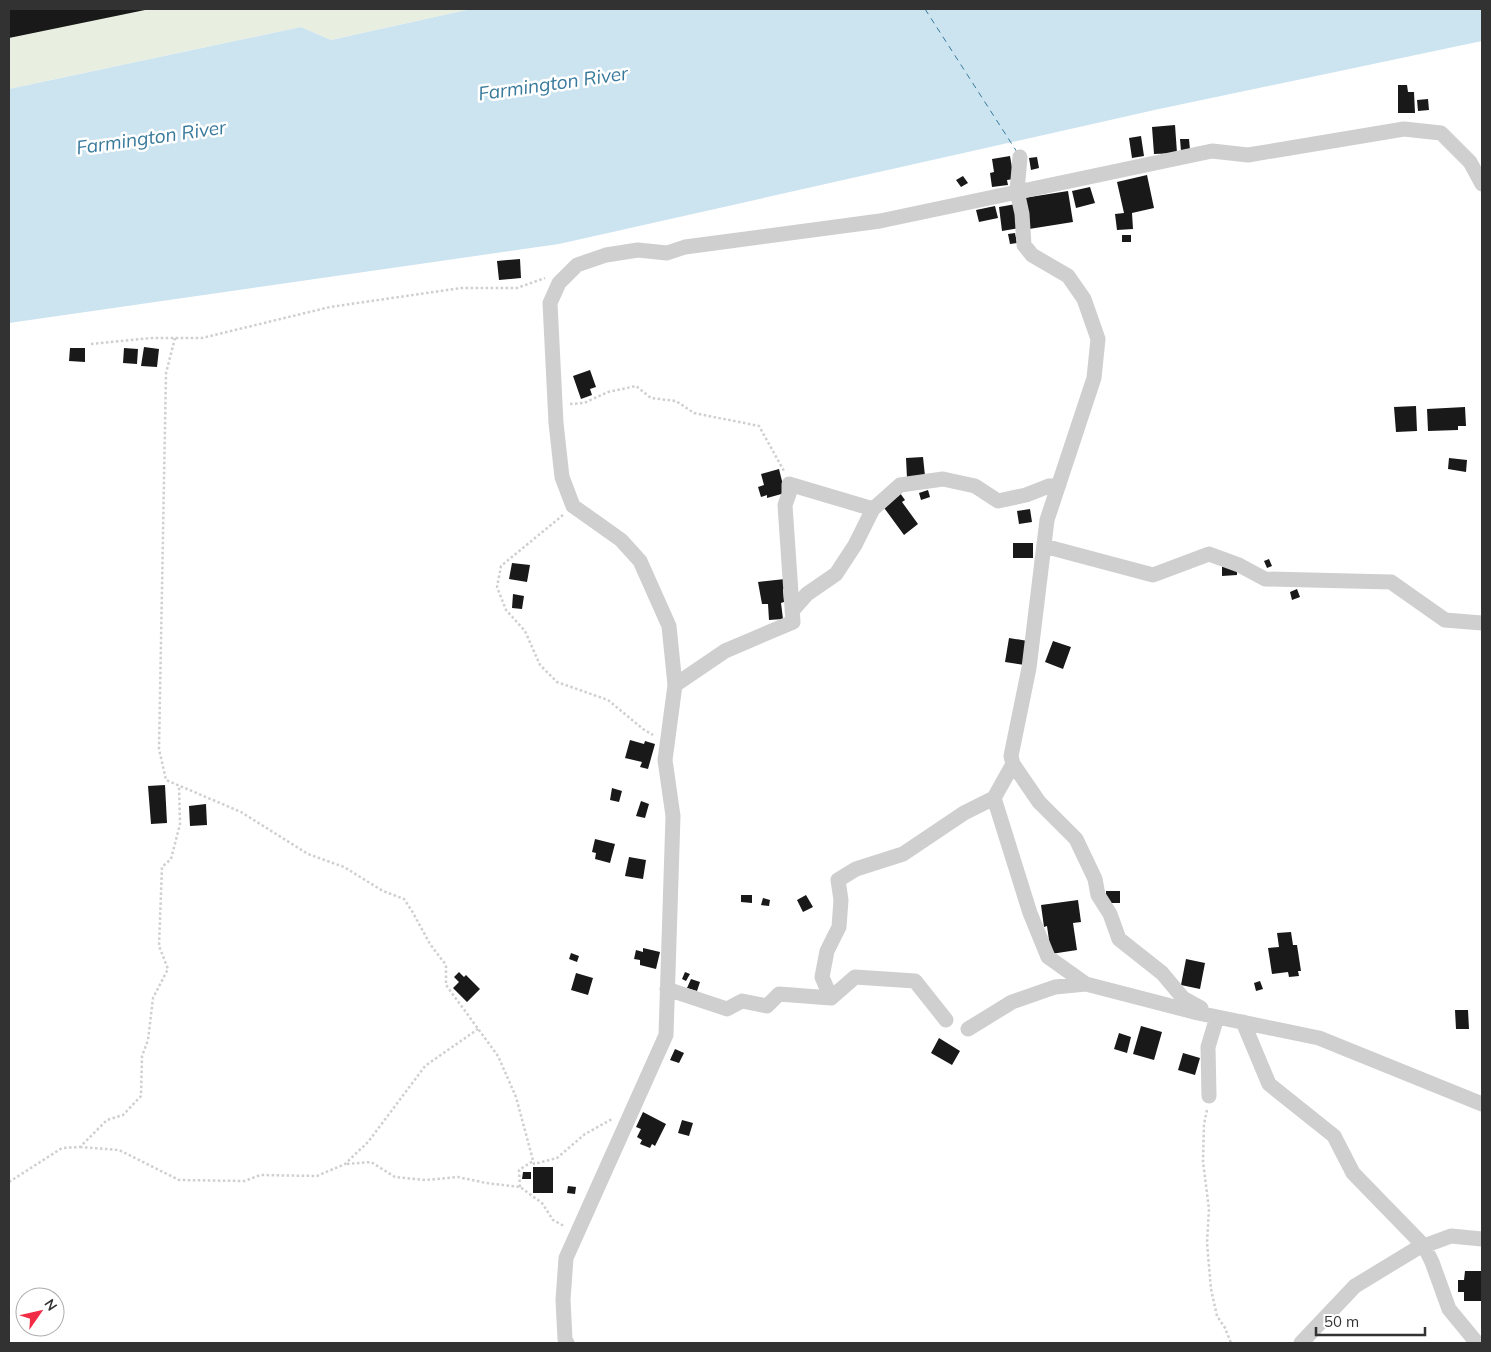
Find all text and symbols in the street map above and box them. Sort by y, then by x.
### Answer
water label: Farmington River [477,60,630,105]
water label: Farmington River [75,114,228,159]
north arrow [15,1287,65,1337]
text: N [40,1295,61,1314]
scale bar [1316,1304,1425,1336]
text: 50 m [1324,1312,1359,1331]

